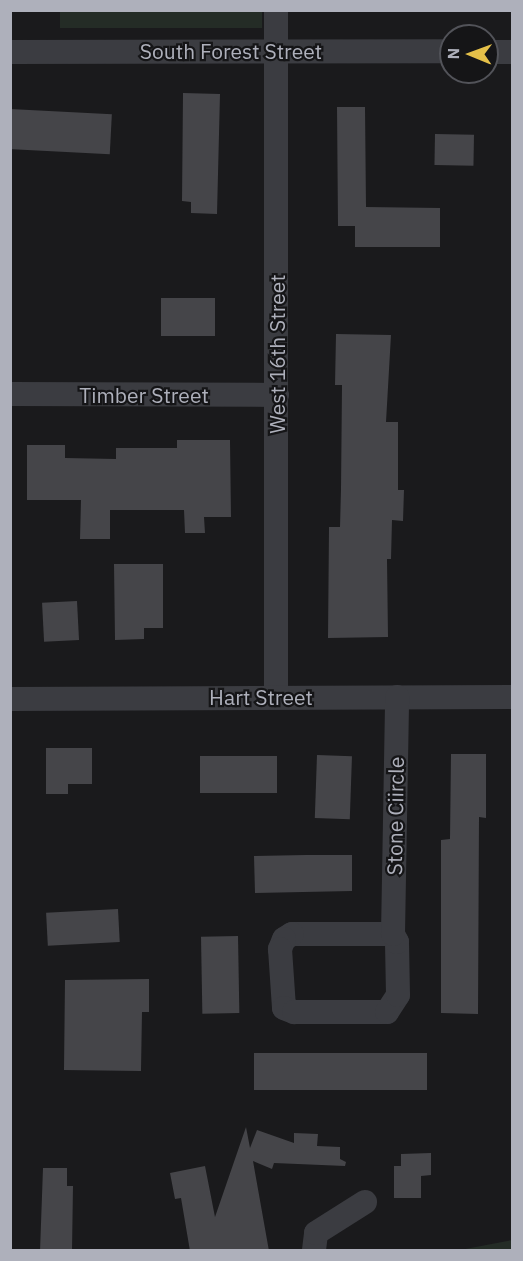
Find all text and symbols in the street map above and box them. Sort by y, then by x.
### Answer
north arrow [439,24,499,84]
street label: South Forest Street [140,38,322,64]
text: N [443,48,463,60]
street label: West 16th Street [264,274,290,434]
street label: Timber Street [79,382,209,408]
street label: Hart Street [209,684,313,710]
street label: Stone Ciircle [381,756,409,876]

